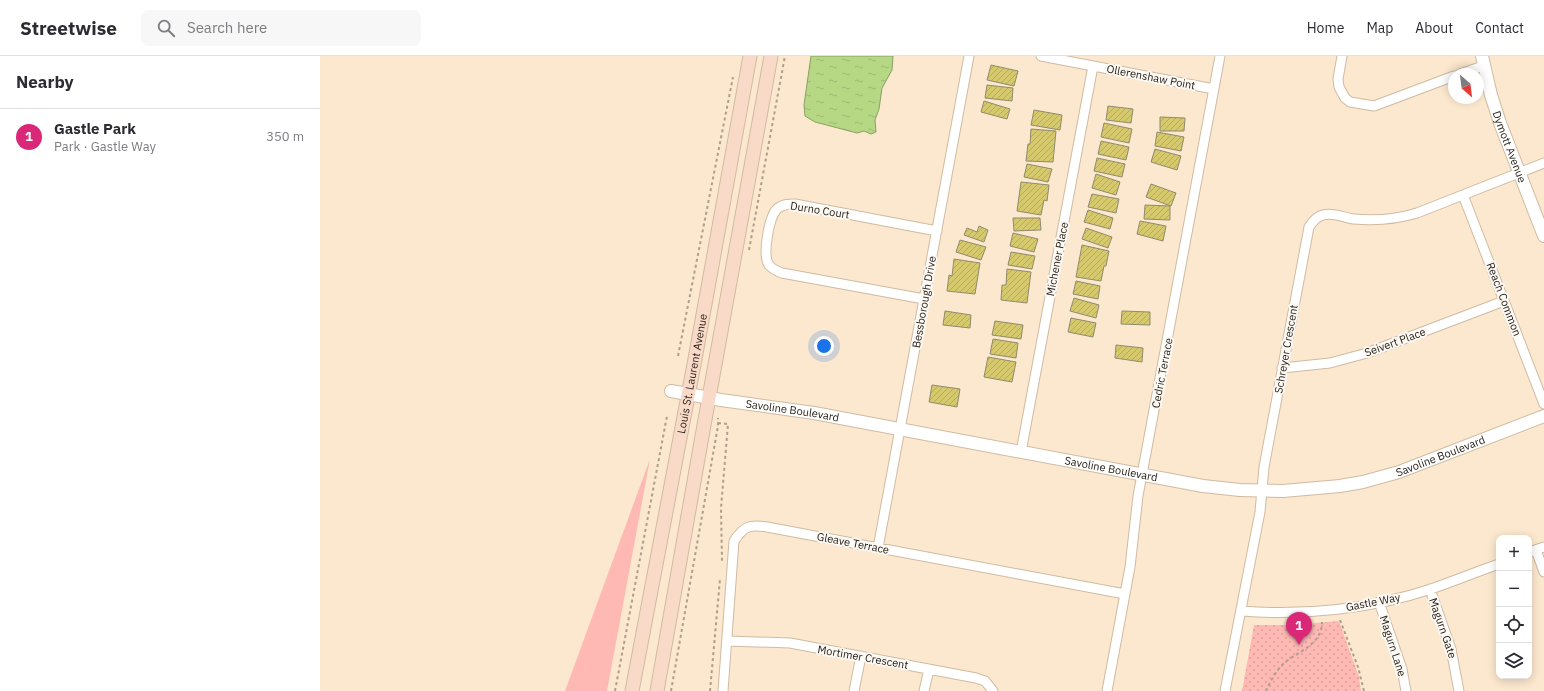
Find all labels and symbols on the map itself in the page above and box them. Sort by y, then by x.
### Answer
street label: Ollerenshaw Point [1105,62,1197,92]
north arrow [1448,68,1484,104]
street label: Dymott Avenue [1490,109,1530,185]
street label: Durno Court [789,198,851,222]
street label: Michener Place [1043,221,1071,297]
street label: Bessborough Drive [909,255,939,349]
street label: Reach Common [1484,260,1524,338]
street label: Schreyer Crescent [1271,303,1301,395]
street label: Louis St. Laurent Avenue [674,313,710,435]
street label: Seivert Place [1362,324,1428,360]
your location [814,336,834,356]
street label: Cedric Terrace [1148,337,1176,409]
street label: Savoline Boulevard [745,397,840,425]
street label: Savoline Boulevard [1394,432,1487,480]
street label: Savoline Boulevard [1063,453,1159,484]
street label: Gleave Terrace [816,529,890,557]
street label: Gastle Way [1345,590,1402,614]
street label: Magurn Gate [1426,596,1460,660]
pin: 1 [1286,612,1312,645]
street label: Magurn Lane [1377,614,1409,678]
street label: Mortimer Crescent [817,642,910,672]

